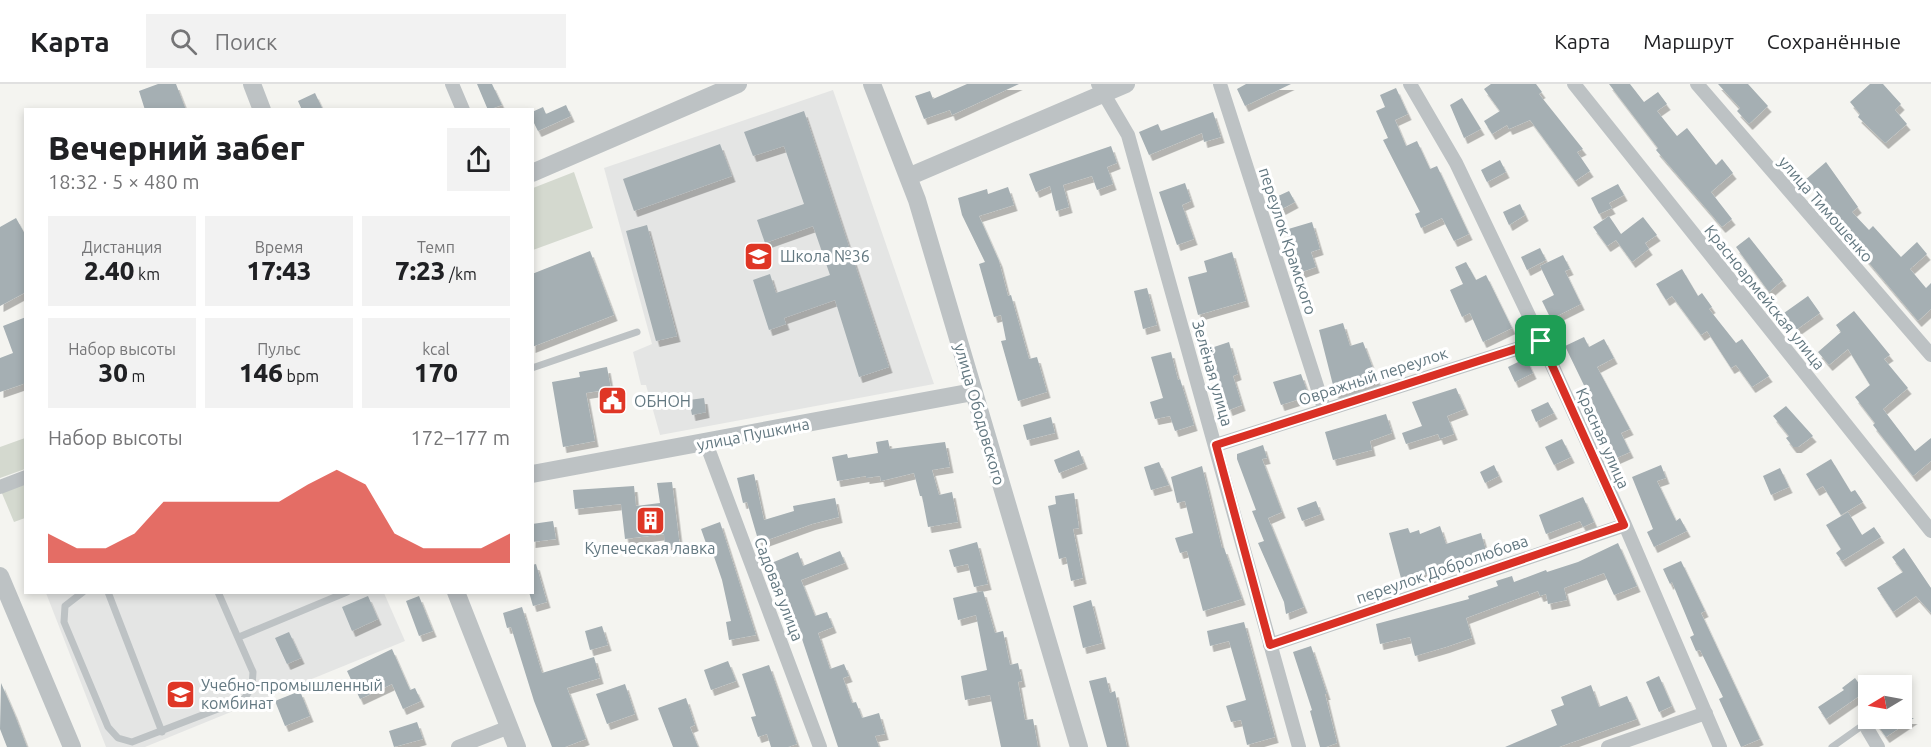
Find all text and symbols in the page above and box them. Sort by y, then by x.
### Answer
search box [146,14,566,68]
icon: search [167,25,200,58]
text: Карта [30,26,110,57]
text: Поиск [215,29,277,54]
text: Карта [1554,29,1610,53]
text: Маршрут [1643,29,1734,53]
text: Сохранённые [1767,29,1901,53]
button: share [447,128,510,191]
text: Вечерний забег [48,129,304,166]
street label: улица Тимошенко [1775,152,1877,266]
street label: переулок Крамского [1256,165,1320,317]
text: 18:32 · 5 × 480 m [48,170,200,193]
street label: Красноармейская улица [1701,221,1829,373]
text: Дистанция [82,238,162,256]
text: Время [255,238,303,256]
text: Темп [417,238,455,256]
school or university icon: Школа №36 [743,240,775,272]
place label: Школа №36 [780,247,870,265]
text: 2.40 [84,256,134,285]
text: 17:43 [246,256,312,285]
text: 7:23 [395,256,445,285]
text: km [134,265,160,283]
text: /km [445,265,477,283]
pin [1515,315,1566,366]
street label: Зелёная улица [1189,318,1237,428]
icon: arrive [1524,324,1557,357]
text: Набор высоты [68,340,176,358]
text: Пульс [257,340,301,358]
text: kcal [422,340,450,358]
street label: улица Ободовского [951,341,1009,487]
street label: Овражный переулок [1296,343,1450,409]
text: 30 [99,358,128,387]
text: 146 [239,358,283,387]
text: 170 [414,358,458,387]
text: m [128,367,145,385]
text: bpm [283,367,319,385]
public building icon: ОБНОН [597,385,629,417]
street label: Красная улица [1573,385,1633,491]
place label: ОБНОН [634,392,691,410]
street label: улица Пушкина [695,414,811,454]
text: Набор высоты [48,426,183,449]
text: 172–177 m [411,426,510,449]
building icon: Купеческая лавка [634,504,666,536]
street label: переулок Добролюбова [1354,531,1530,607]
street label: Садовая улица [751,534,807,644]
place label: Купеческая лавка [584,539,716,557]
north arrow [1858,675,1912,729]
map controls [1858,675,1912,729]
place label: Учебно-промышленный комбинат [201,676,383,712]
school or university icon: Учебно-промышленный комбинат [164,678,196,710]

